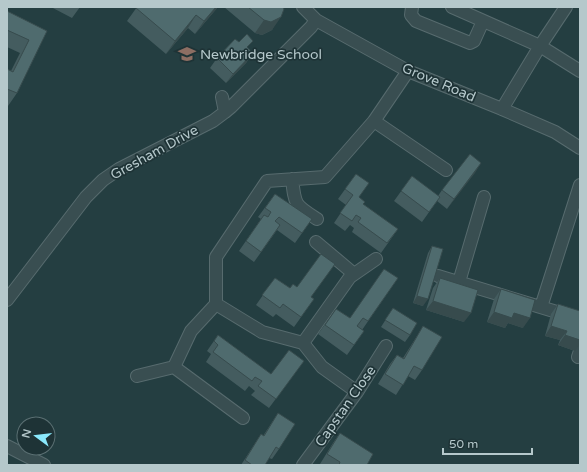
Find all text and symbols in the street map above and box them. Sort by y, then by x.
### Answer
school or university icon: Newbridge School [177,44,197,64]
place label: Newbridge School [200,46,322,63]
street label: Grove Road [399,59,478,106]
street label: Gresham Drive [107,121,201,184]
street label: Capstan Close [311,363,380,450]
north arrow [16,416,56,456]
text: N [19,428,34,439]
scale bar [443,430,532,456]
text: 50 m [449,437,478,451]

